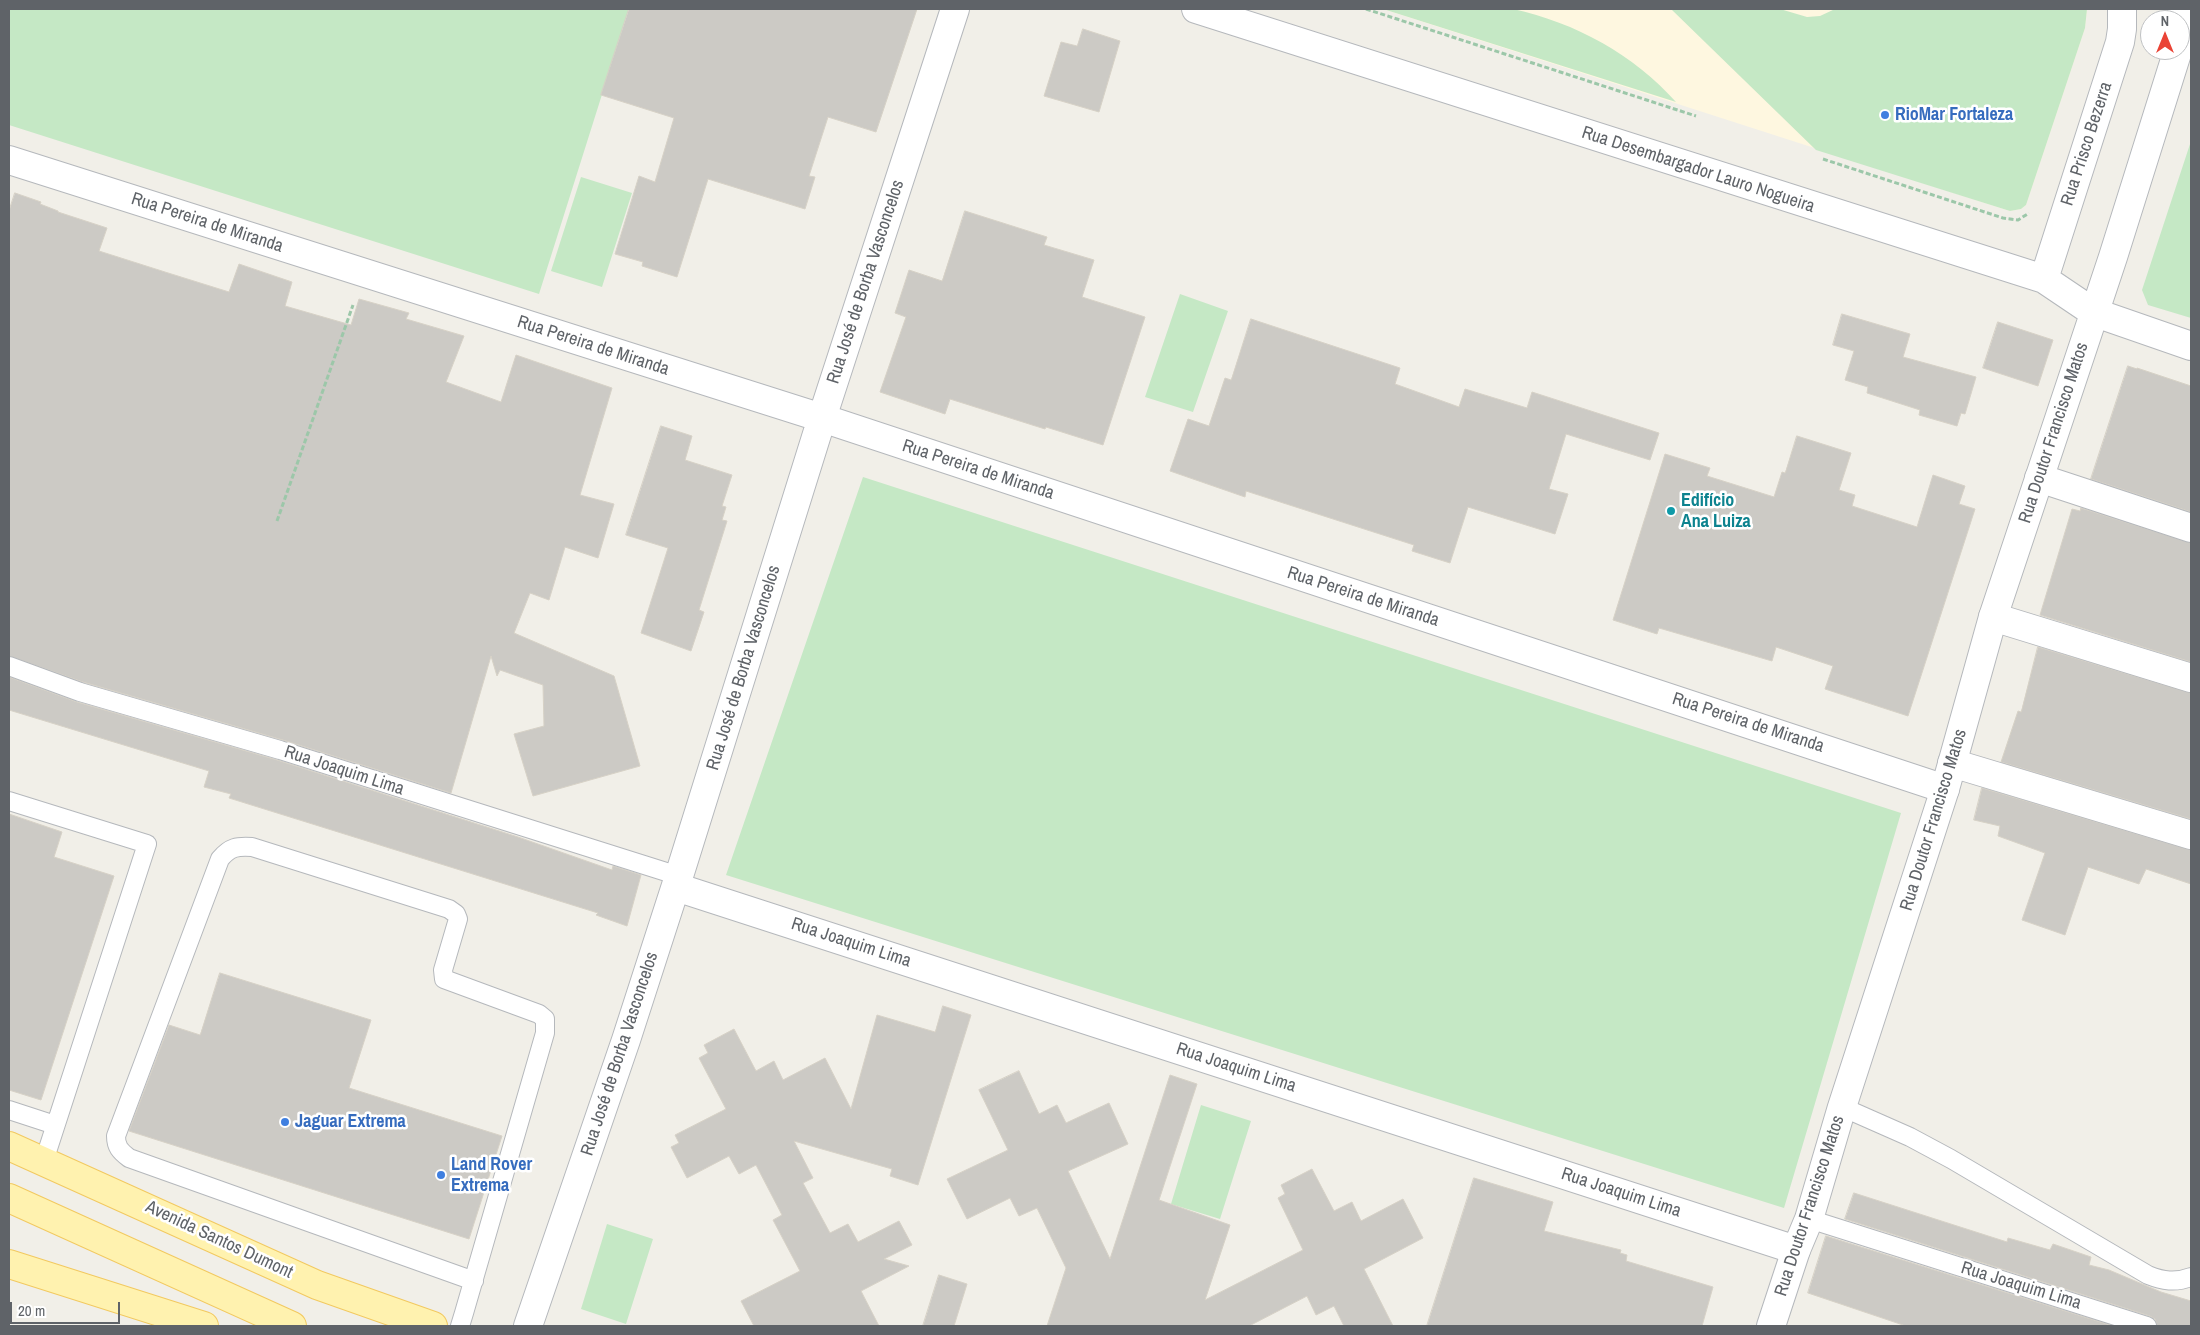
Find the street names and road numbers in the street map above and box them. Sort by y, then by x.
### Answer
street label: Rua Prisco Bezerra [2057,79,2117,209]
street label: Rua Desembargador Lauro Nogueira [1579,122,1817,218]
street label: Rua José de Borba Vasconcelos [823,177,909,387]
street label: Rua Pereira de Miranda [128,188,286,258]
street label: Rua Pereira de Miranda [514,311,672,381]
street label: Rua Doutor Francisco Matos [2015,340,2093,526]
street label: Rua Pereira de Miranda [899,435,1057,505]
street label: Rua Pereira de Miranda [1284,562,1442,632]
street label: Rua José de Borba Vasconcelos [703,563,785,773]
street label: Rua Pereira de Miranda [1669,688,1827,758]
street label: Rua Doutor Francisco Matos [1896,727,1972,913]
street label: Rua Joaquim Lima [281,741,407,801]
street label: Rua Joaquim Lima [788,913,914,973]
street label: Rua José de Borba Vasconcelos [577,949,663,1159]
street label: Rua Joaquim Lima [1173,1038,1299,1098]
street label: Rua Doutor Francisco Matos [1771,1113,1849,1299]
street label: Rua Joaquim Lima [1558,1163,1684,1223]
street label: Avenida Santos Dumont [142,1196,296,1284]
street label: Rua Joaquim Lima [1958,1257,2084,1315]

